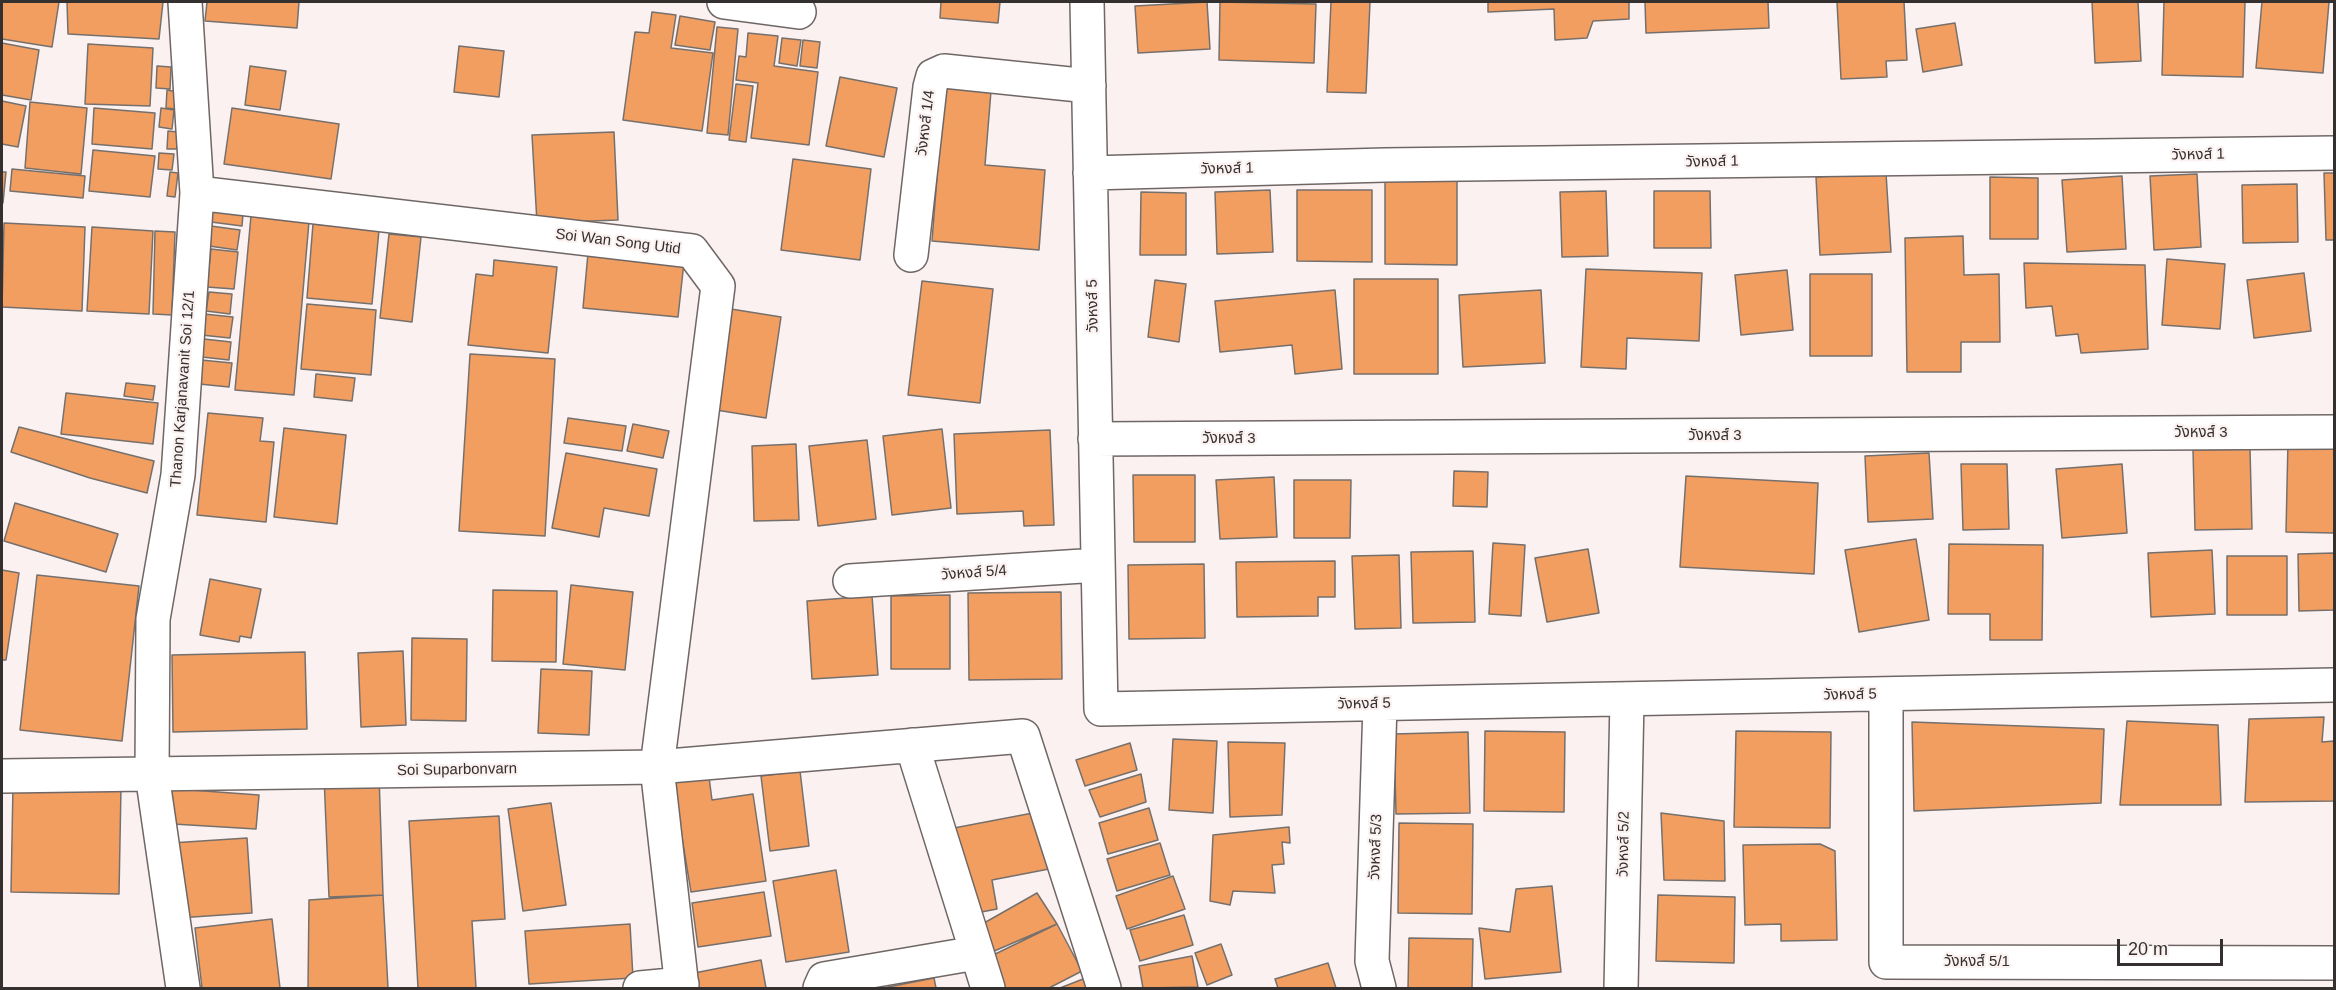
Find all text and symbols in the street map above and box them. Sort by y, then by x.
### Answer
street label: วังหงส์ 1/4 [913,89,939,157]
street label: วังหงส์ 1 [2171,146,2225,164]
street label: วังหงส์ 1 [1685,153,1739,171]
street label: วังหงส์ 1 [1200,160,1254,178]
street label: Soi Wan Song Utid [554,225,682,259]
street label: วังหงส์ 5 [1084,279,1102,333]
street label: Thanon Karjanavanit Soi 12/1 [167,290,199,488]
street label: วังหงส์ 3 [2174,424,2228,442]
street label: วังหงส์ 3 [1688,427,1742,445]
street label: วังหงส์ 3 [1202,430,1256,448]
street label: วังหงส์ 5/4 [941,562,1007,584]
street label: วังหงส์ 5 [1823,686,1877,704]
street label: วังหงส์ 5 [1337,695,1391,713]
street label: Soi Suparbonvarn [397,760,517,780]
street label: วังหงส์ 5/2 [1614,811,1634,877]
street label: วังหงส์ 5/3 [1366,814,1386,880]
scale bar [2120,927,2226,965]
text: 20 m [2128,939,2168,959]
street label: วังหงส์ 5/1 [1944,953,2010,971]

